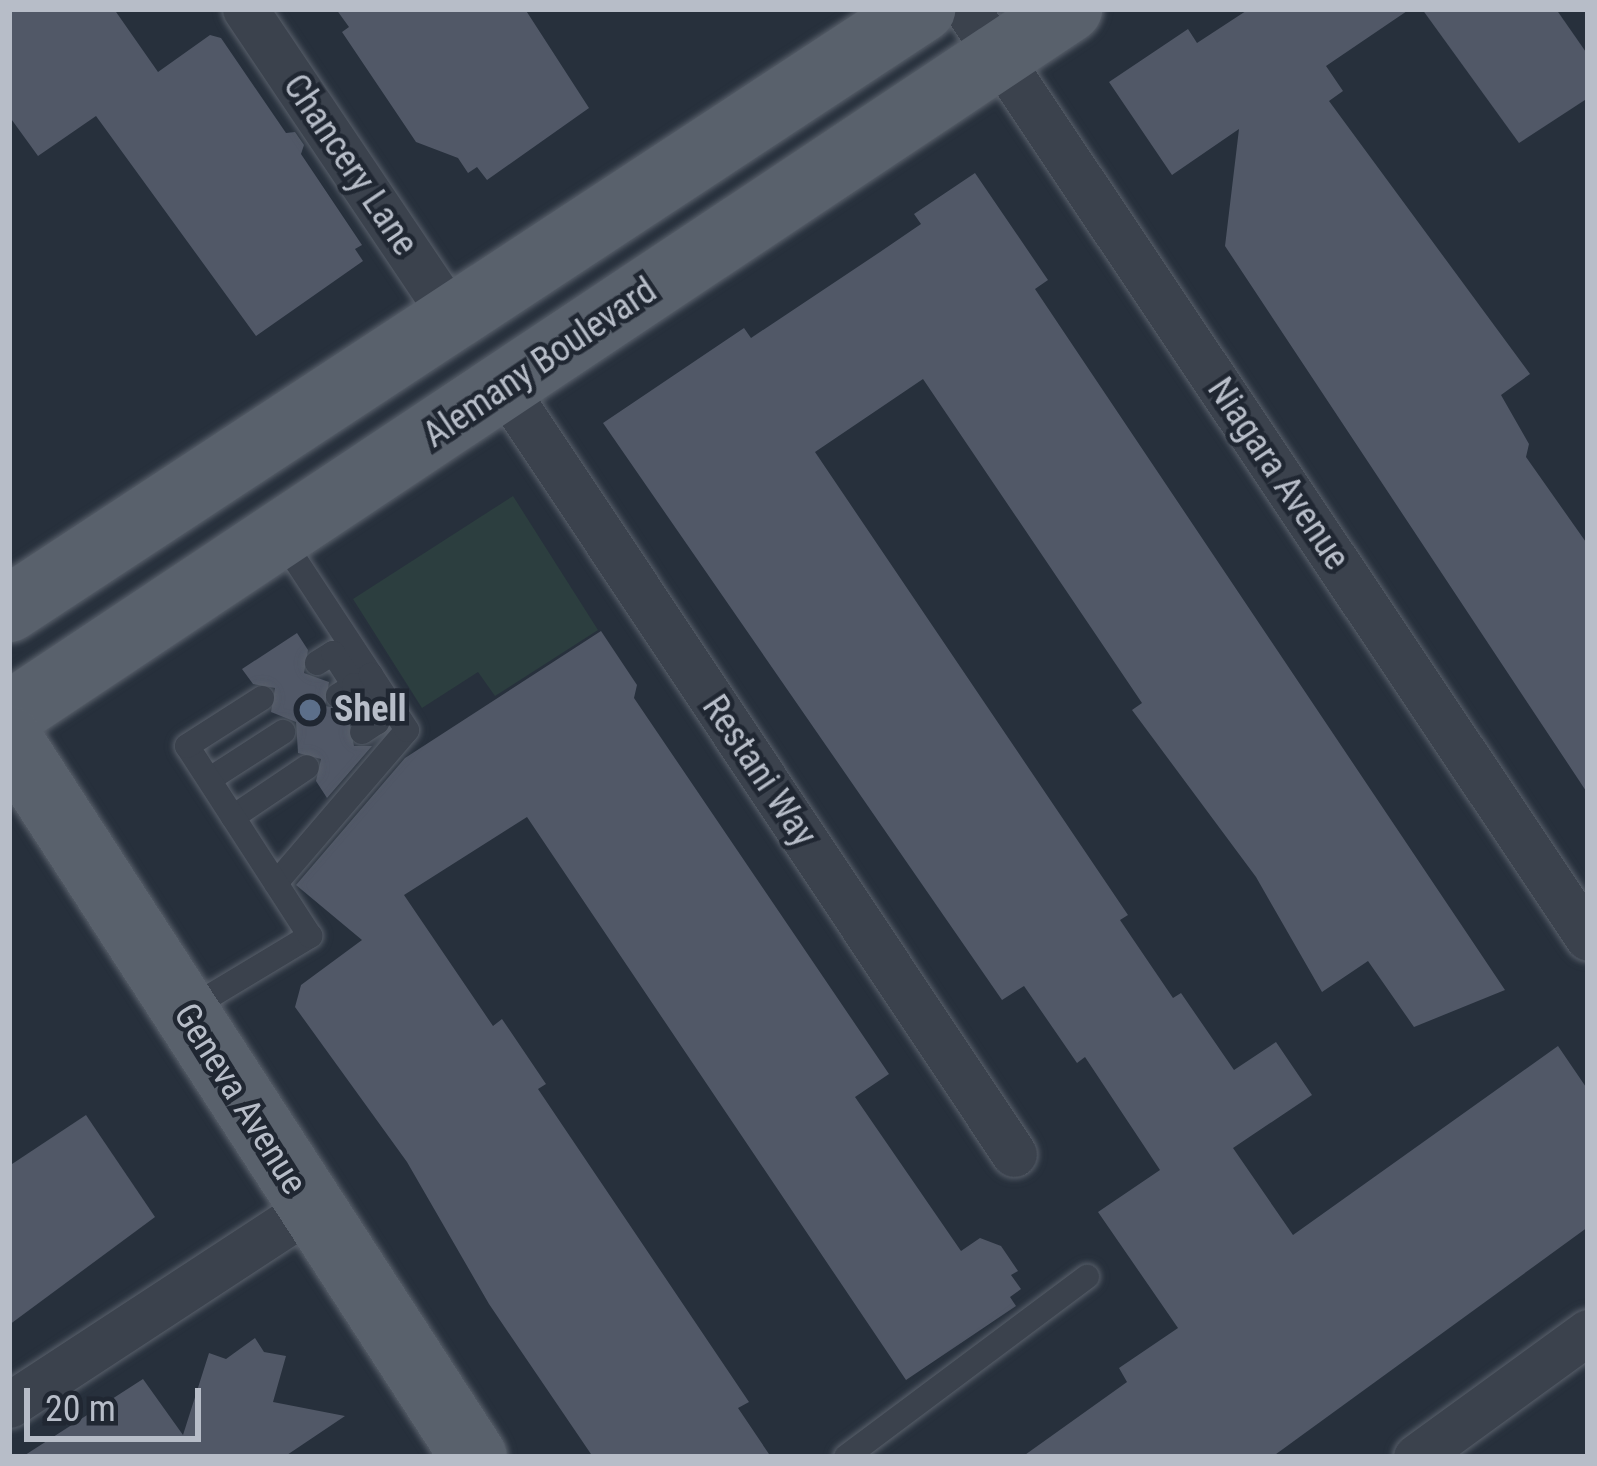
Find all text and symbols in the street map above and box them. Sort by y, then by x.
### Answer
street label: Chancery Lane [274,66,426,264]
street label: Alemany Boulevard [415,269,665,457]
street label: Niagara Avenue [1198,370,1358,578]
street label: Restani Way [693,687,825,855]
place label: Shell [334,688,407,732]
marker: Shell [297,697,323,723]
street label: Geneva Avenue [164,996,316,1202]
scale bar [30,1364,207,1438]
text: 20 m [45,1388,116,1430]

